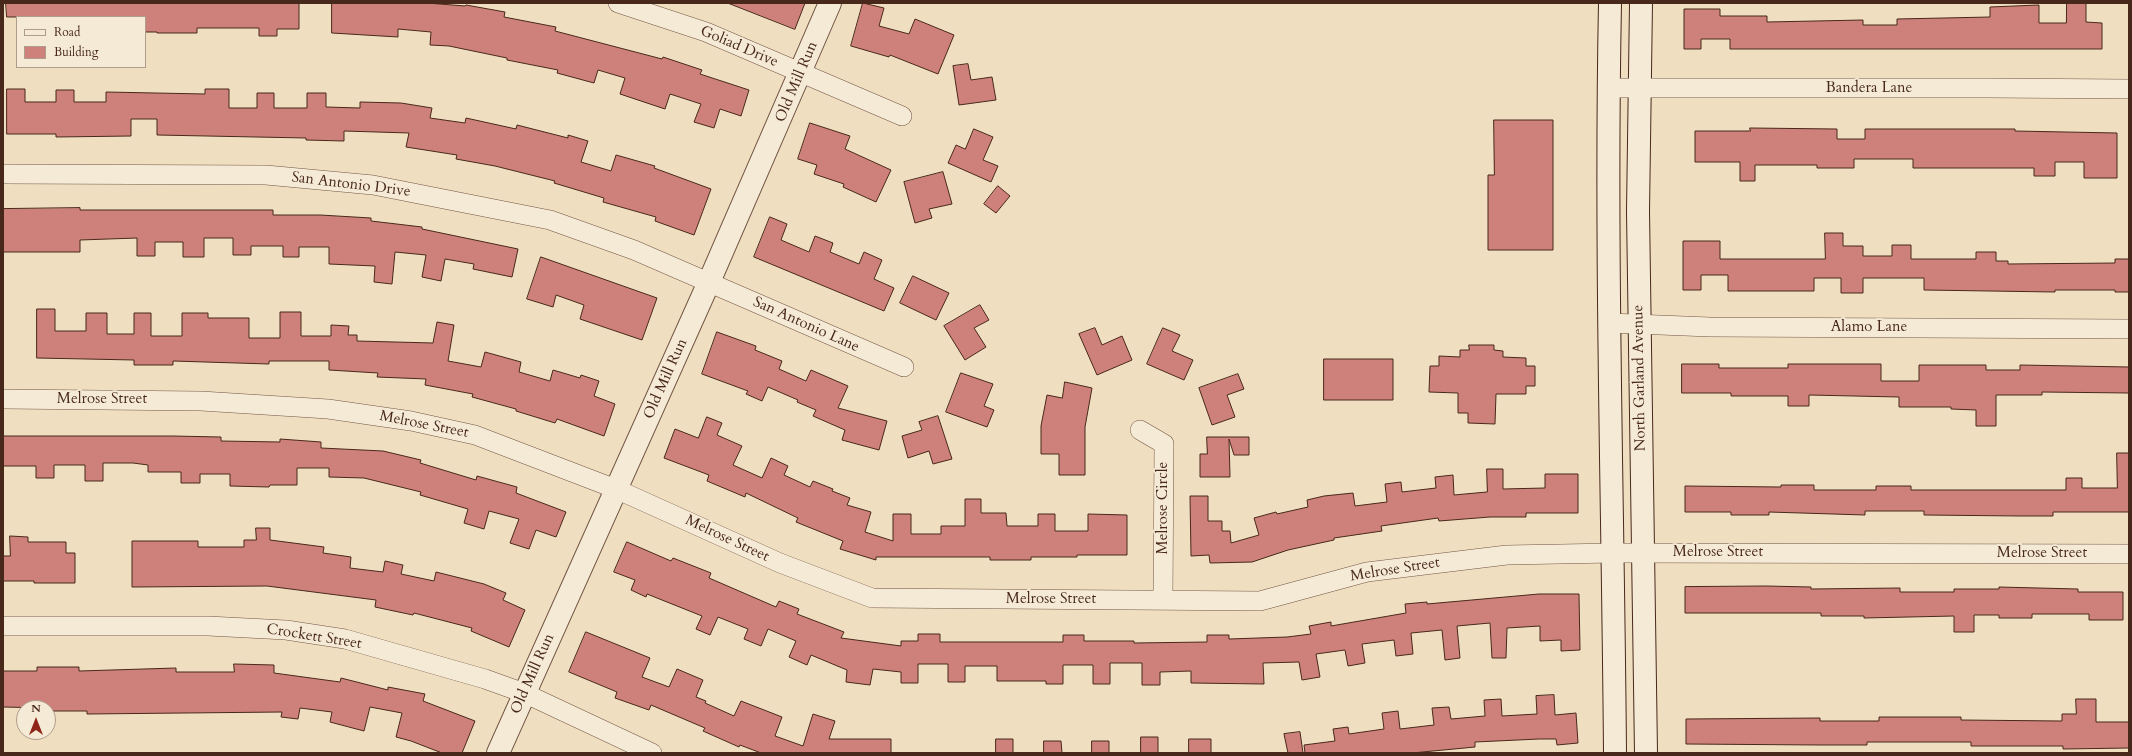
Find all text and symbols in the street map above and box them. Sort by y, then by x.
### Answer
legend [16,16,146,68]
street label: Goliad Drive [697,23,781,71]
text: Road [54,24,80,40]
street label: Old Mill Run [772,39,822,125]
text: Building [54,44,98,60]
street label: Bandera Lane [1826,80,1912,98]
street label: San Antonio Drive [290,169,412,201]
street label: San Antonio Lane [750,294,862,356]
street label: North Garland Avenue [1630,305,1650,451]
street label: Alamo Lane [1831,319,1907,337]
street label: Old Mill Run [640,336,692,422]
street label: Melrose Street [57,391,147,409]
street label: Melrose Street [378,408,470,442]
street label: Melrose Circle [1155,462,1173,554]
street label: Melrose Street [682,512,772,566]
street label: Melrose Street [1673,544,1763,562]
street label: Melrose Street [1997,545,2087,563]
street label: Melrose Street [1349,554,1441,586]
street label: Melrose Street [1006,591,1096,609]
street label: Crockett Street [265,621,363,653]
street label: Old Mill Run [507,631,559,717]
north arrow [16,700,56,740]
text: N [31,701,41,716]

